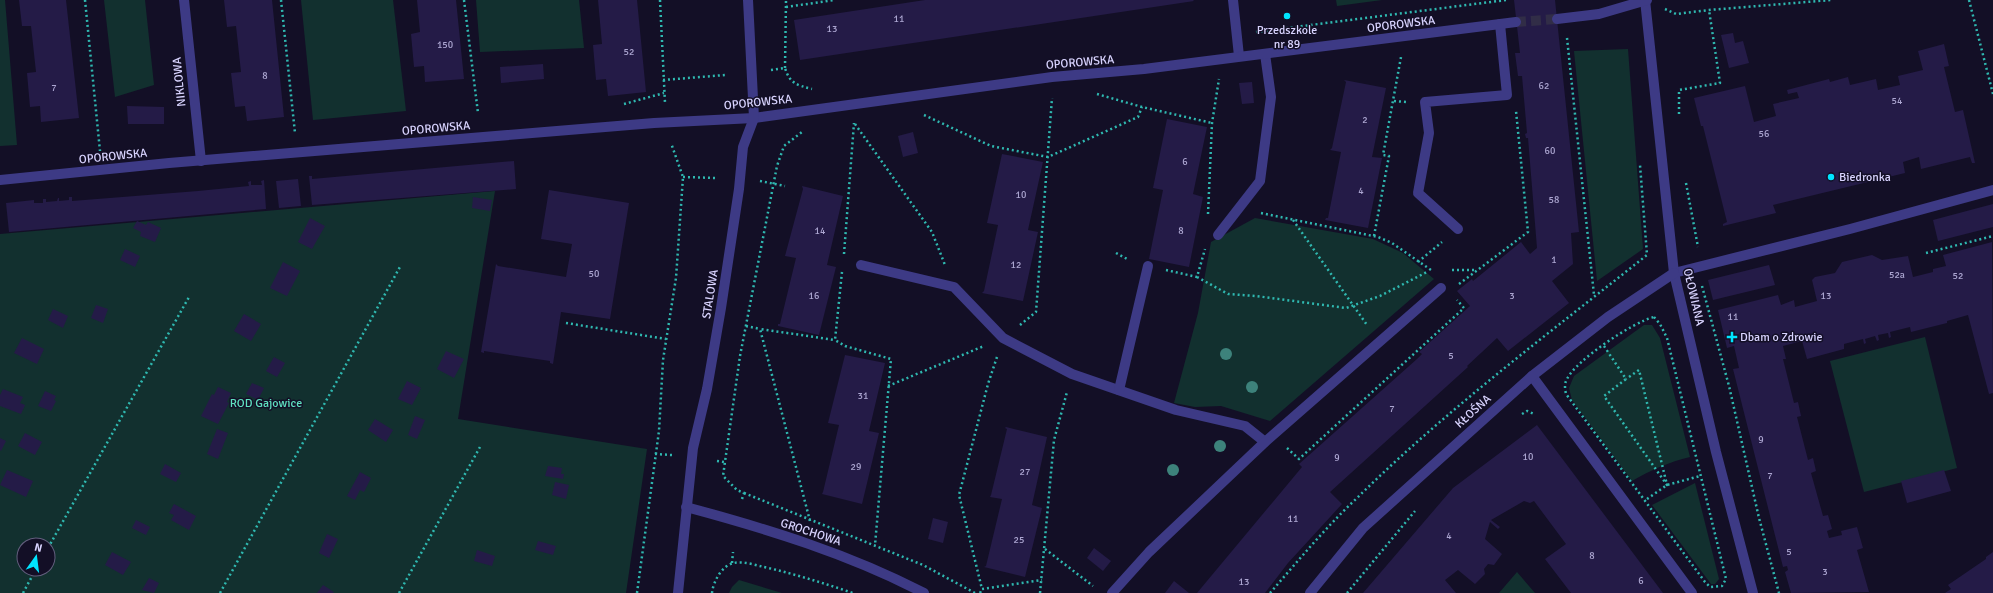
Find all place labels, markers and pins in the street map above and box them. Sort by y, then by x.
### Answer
marker: Przedszkole nr 89 [1282,11,1292,21]
place label: Przedszkole nr 89 [1257,23,1317,52]
place label: Biedronka [1839,170,1891,185]
marker: Biedronka [1826,172,1836,182]
place label: Dbam o Zdrowie [1740,330,1822,345]
marker: Dbam o Zdrowie [1727,332,1737,342]

